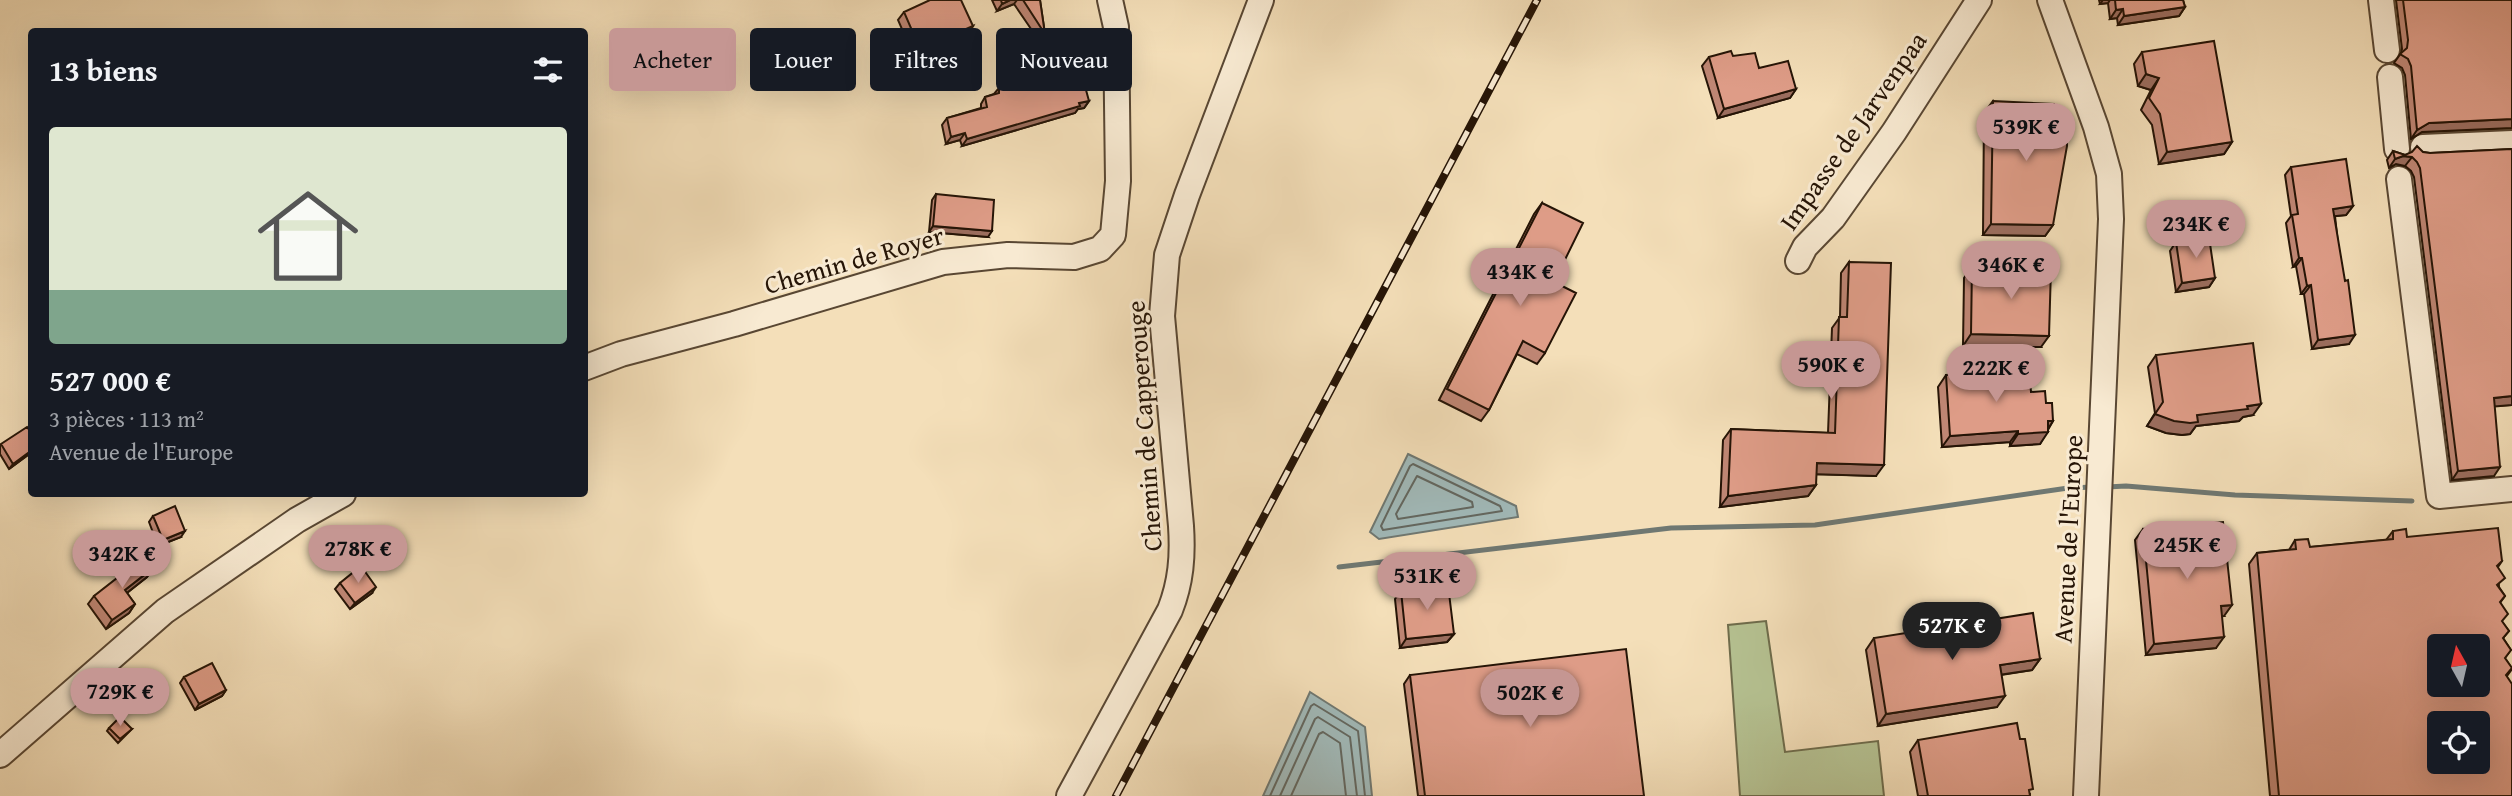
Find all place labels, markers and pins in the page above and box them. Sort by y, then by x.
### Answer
pin: 539K € [1969,104,2083,163]
pin: 234K € [2139,201,2253,260]
pin: 346K € [1954,242,2068,301]
pin: 434K € [1463,248,1577,308]
pin: 590K € [1774,342,1888,401]
pin: 222K € [1939,344,2053,404]
pin: 245K € [2130,522,2244,581]
pin: 278K € [301,526,415,585]
pin: 342K € [65,530,179,590]
pin: 531K € [1370,552,1484,612]
pin: 527K € [1895,602,2009,662]
pin: 729K € [63,668,177,728]
pin: 502K € [1473,670,1587,729]

